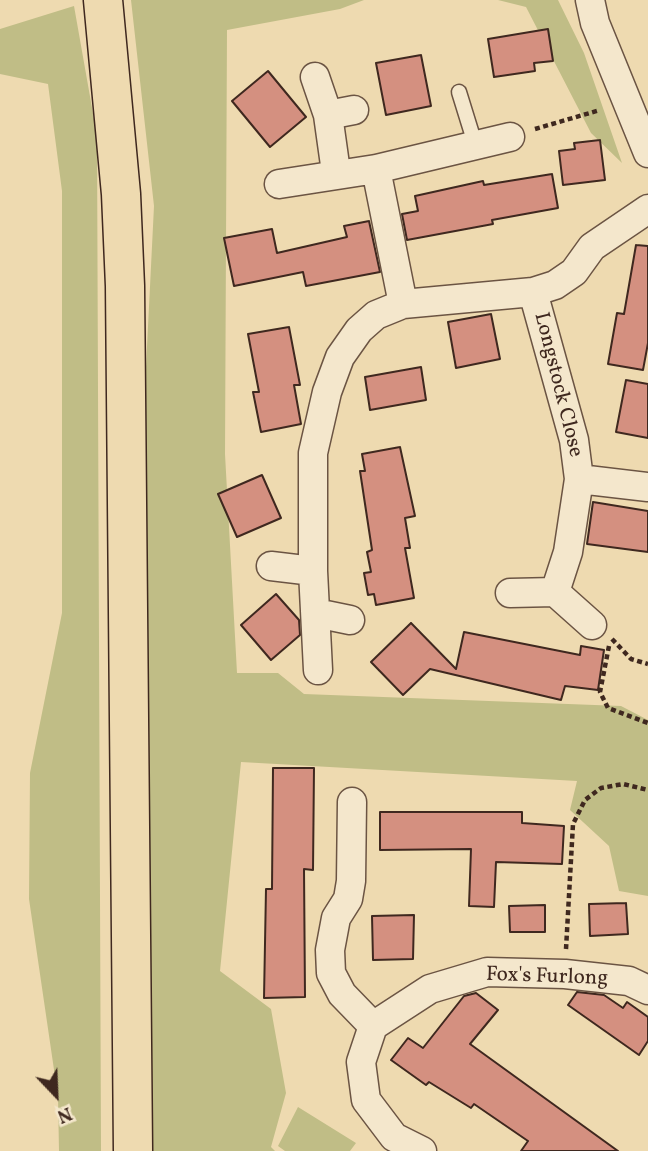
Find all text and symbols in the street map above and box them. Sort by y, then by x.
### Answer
street label: Longstock Close [527,310,587,460]
street label: Fox's Furlong [486,963,608,993]
north arrow [21,1060,91,1130]
text: N [53,1100,76,1129]

